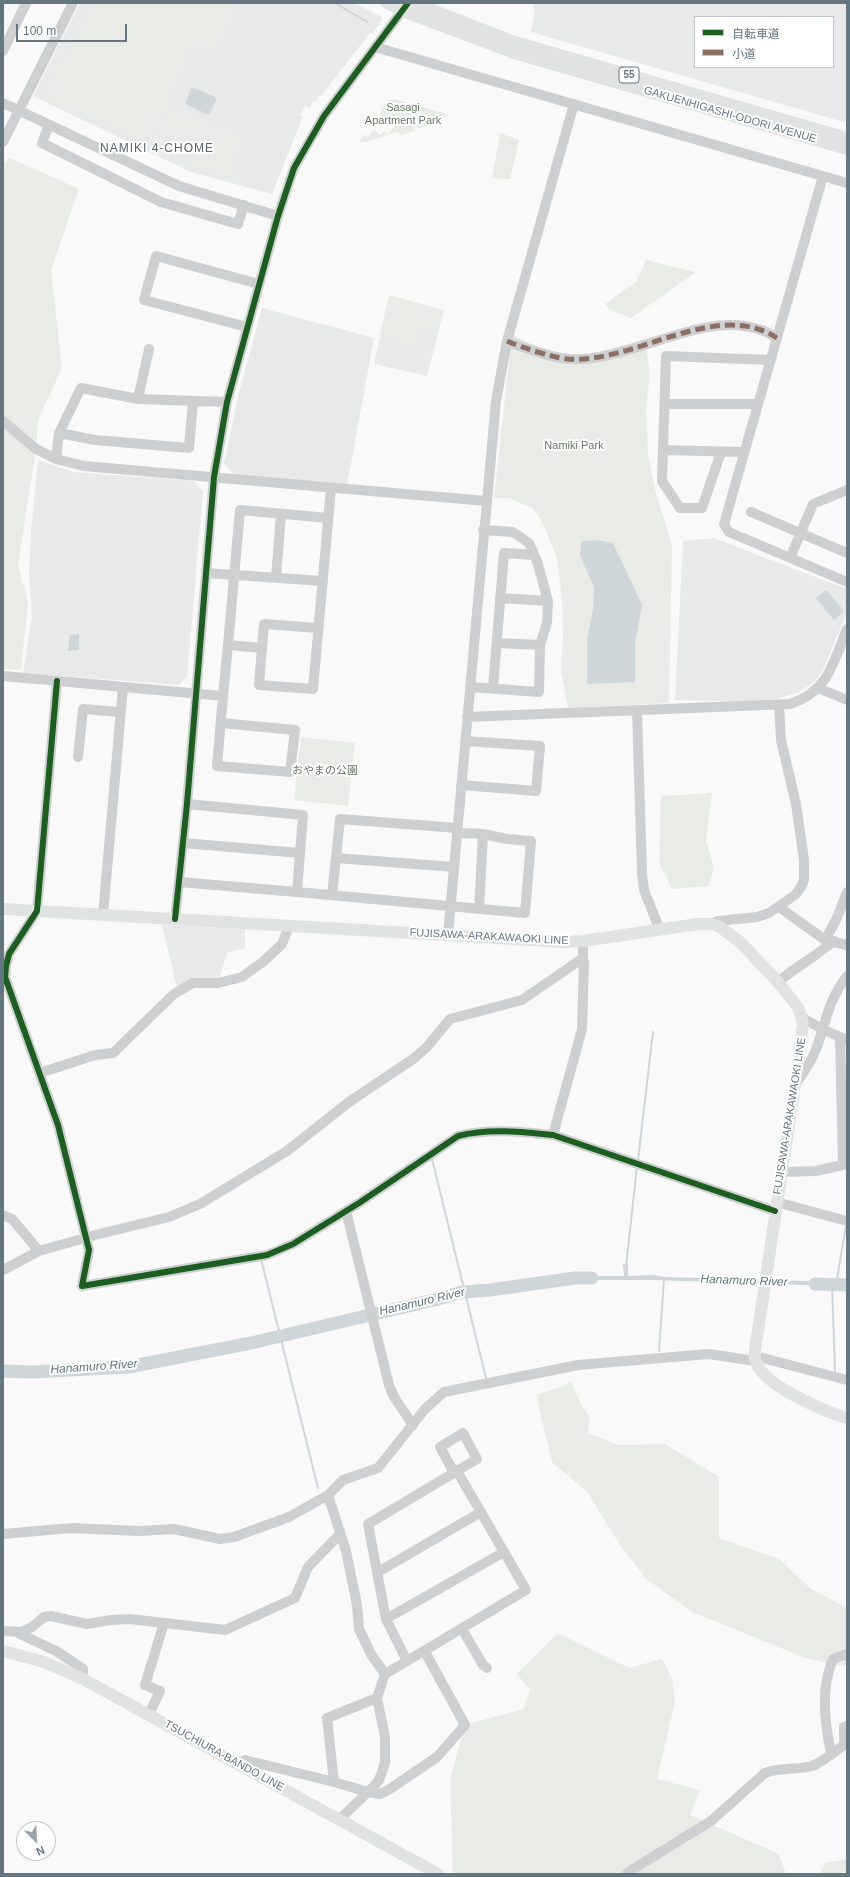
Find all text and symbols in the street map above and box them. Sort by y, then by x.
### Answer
scale bar [18,16,129,42]
legend [694,16,834,68]
text: 100 m [23,24,56,38]
text: 自転車道 [732,27,780,41]
text: 小道 [732,47,756,61]
road number: 55 [619,67,639,83]
street label: GAKUENHIGASHI-ODORI AVENUE [642,84,818,146]
park label: Sasagi Apartment Park [365,101,441,127]
district label: NAMIKI 4-CHOME [100,142,214,156]
park label: Namiki Park [544,439,604,453]
park label: おやまの公園 [292,764,358,778]
street label: FUJISAWA-ARAKAWAOKI LINE [409,926,569,948]
street label: FUJISAWA-ARAKAWAOKI LINE [771,1036,809,1196]
water label: Hanamuro River [700,1272,788,1290]
water label: Hanamuro River [378,1285,466,1319]
water label: Hanamuro River [50,1357,138,1377]
street label: TSUCHIURA-BANDO LINE [162,1718,286,1794]
north arrow [16,1821,56,1861]
text: N [34,1844,47,1858]

